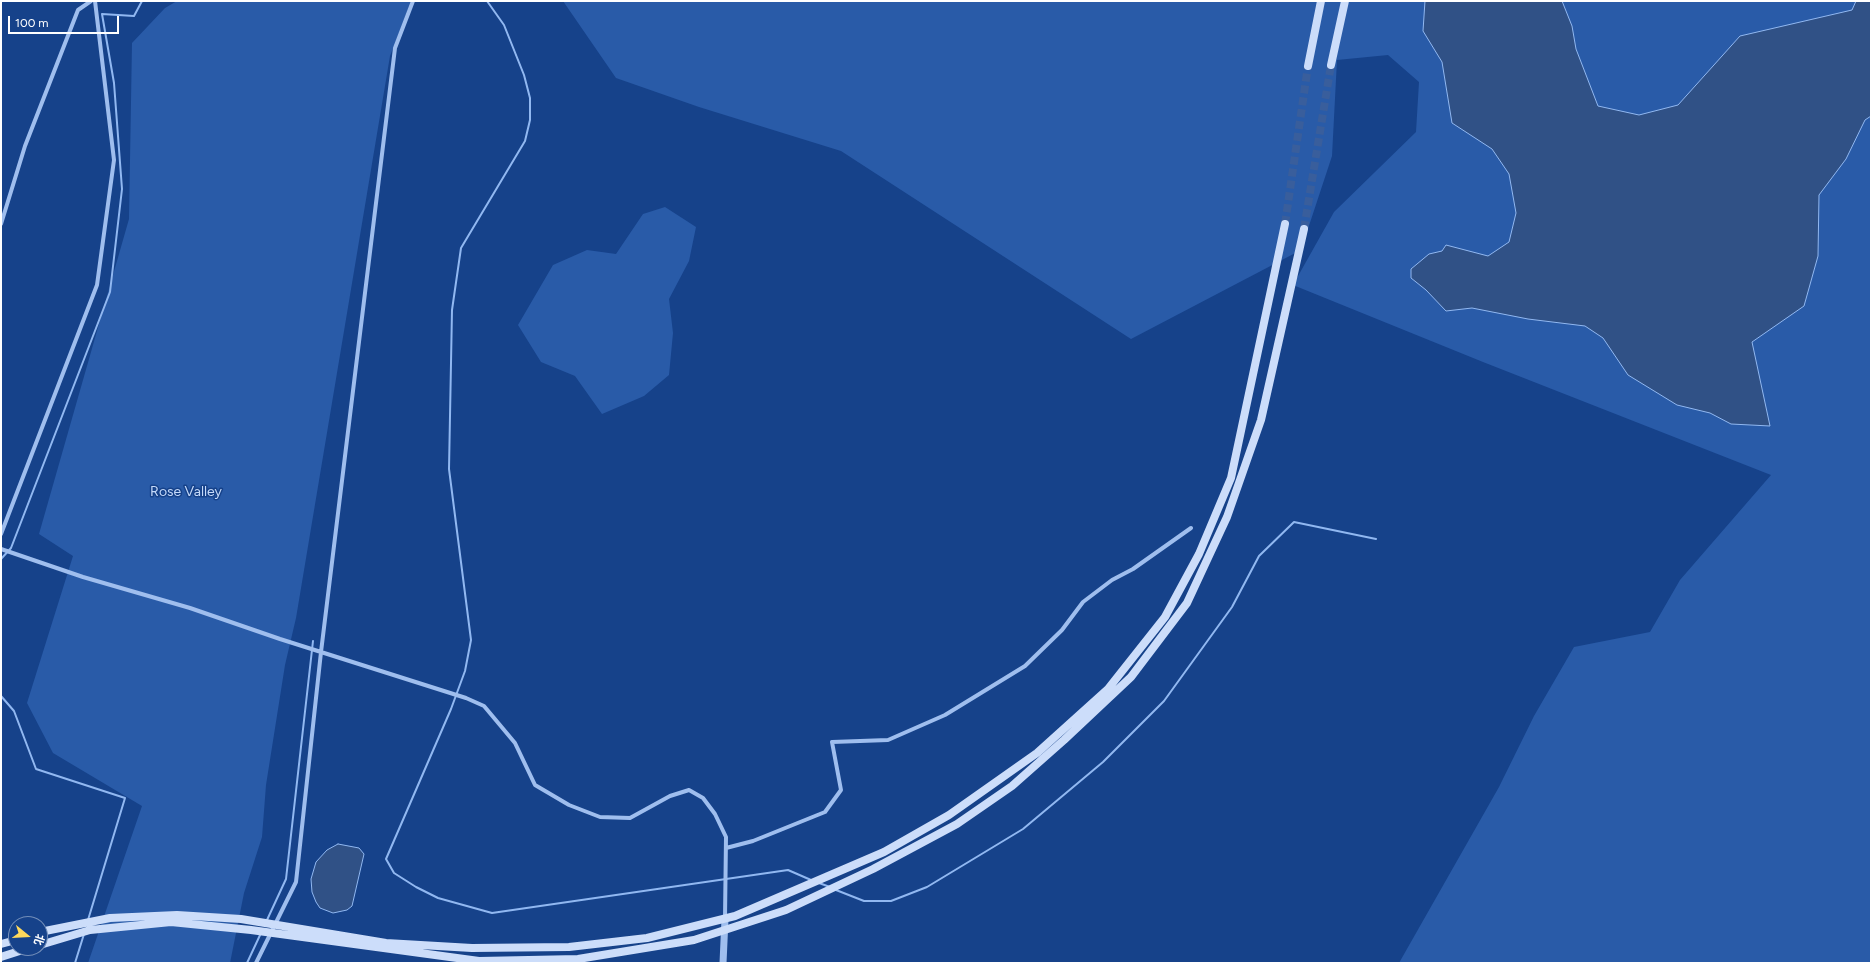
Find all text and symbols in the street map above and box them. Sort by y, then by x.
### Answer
scale bar [10,8,121,34]
text: 100 m [15,16,49,30]
park label: Rose Valley [150,484,222,500]
north arrow [8,916,48,956]
text: 北 [31,932,47,947]

